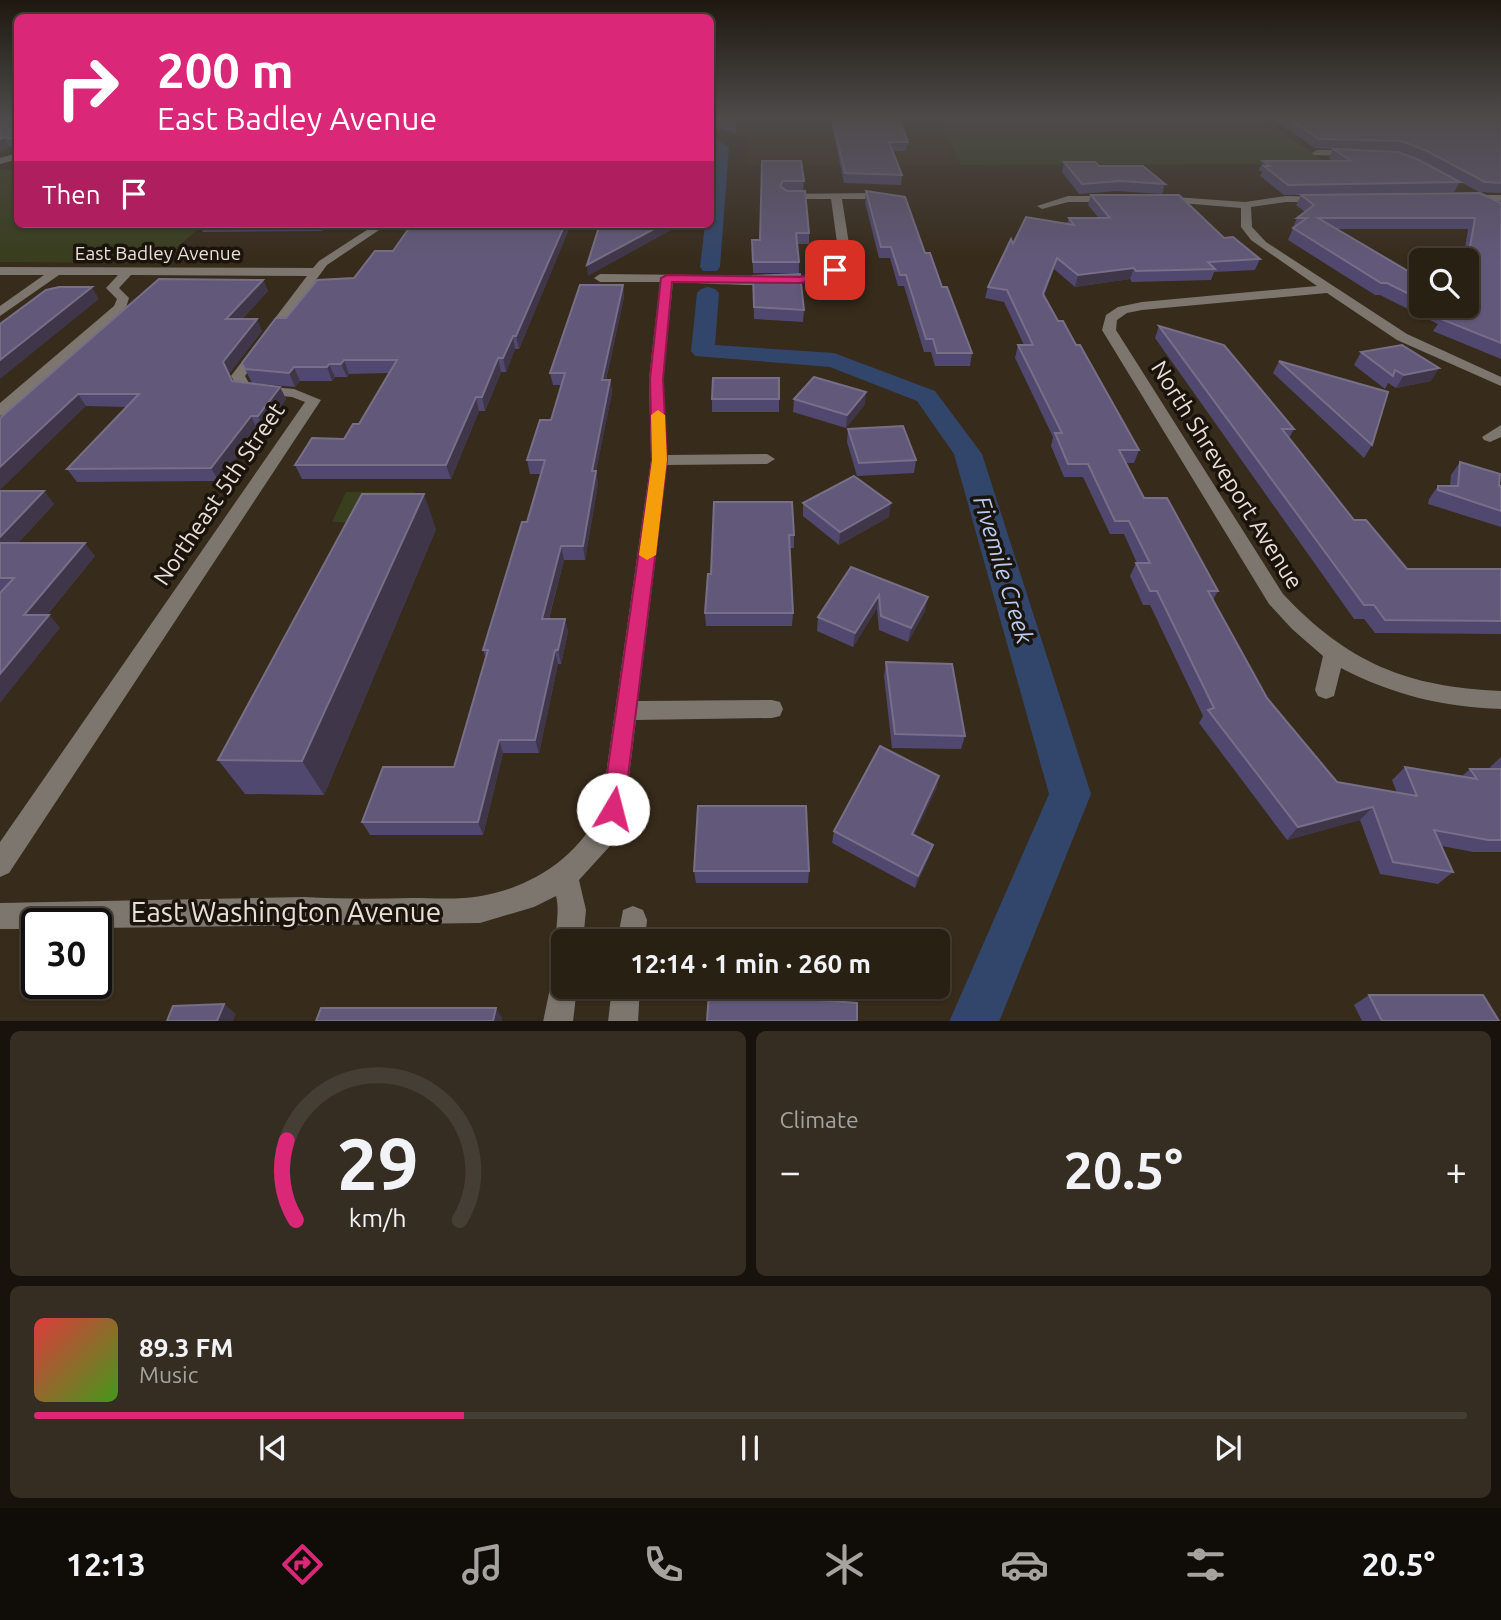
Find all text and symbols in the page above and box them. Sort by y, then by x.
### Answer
icon: right [42,42,133,133]
text: 200 m [157,42,294,97]
text: East Badley Avenue [157,100,437,136]
icon: arrive [115,175,153,213]
text: Then [42,180,101,209]
pin [805,240,865,300]
street label: East Badley Avenue [75,242,241,264]
map controls [1409,248,1479,318]
button: search [1409,248,1479,318]
icon: arrive [816,251,854,289]
street label: North Shreveport Avenue [1147,356,1308,593]
street label: Northeast 5th Street [148,398,289,590]
water label: Fivemile Creek [968,493,1039,648]
position arrow [576,772,650,846]
street label: East Washington Avenue [131,896,441,927]
speed limit sign: 30 [21,908,112,999]
text: 12:14 · 1 min · 260 m [630,949,871,978]
text: Climate [780,1107,859,1132]
text: 29 [337,1122,419,1204]
text: 20.5° [1064,1141,1183,1199]
text: − [780,1150,801,1192]
text: + [1446,1150,1467,1192]
text: km/h [349,1203,407,1231]
text: 89.3 FM [139,1333,233,1362]
text: Music [139,1362,198,1387]
icon: previous [254,1429,292,1467]
icon: pause [731,1429,769,1467]
icon: next [1209,1429,1247,1467]
icon: directions [278,1540,327,1589]
icon: music [458,1540,507,1589]
icon: phone [639,1540,688,1589]
icon: climate [820,1540,869,1589]
icon: car [1000,1540,1049,1589]
icon: filters [1181,1540,1230,1589]
text: 12:13 [66,1546,146,1582]
text: 20.5° [1362,1546,1435,1582]

